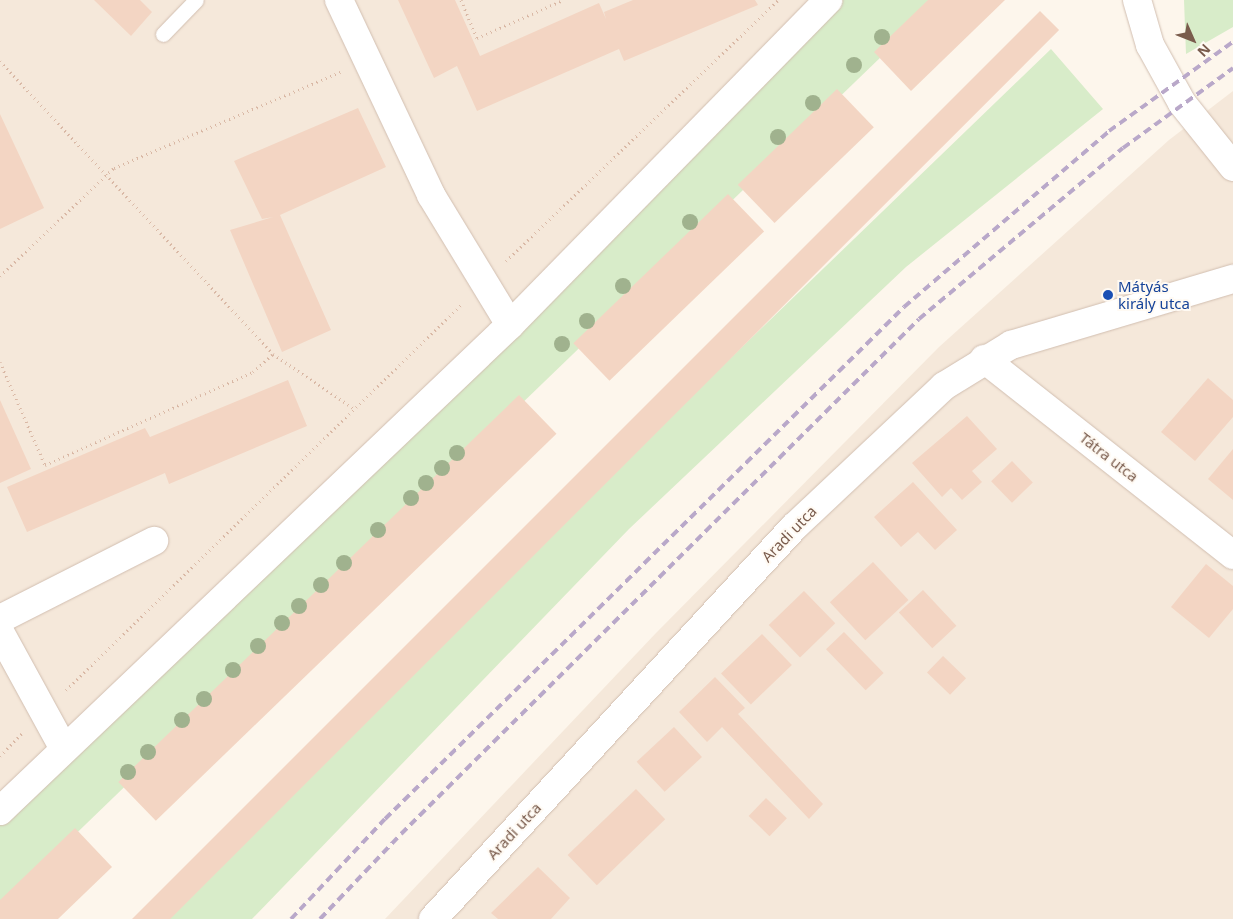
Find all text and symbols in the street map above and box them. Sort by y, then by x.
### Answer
north arrow [1168,15,1218,65]
text: N [1193,40,1215,61]
place label: Mátyás király utca [1118,277,1190,312]
marker: Mátyás király utca [1102,289,1114,301]
street label: Tátra utca [1076,429,1142,485]
street label: Aradi utca [758,502,820,566]
street label: Aradi utca [483,799,545,863]

